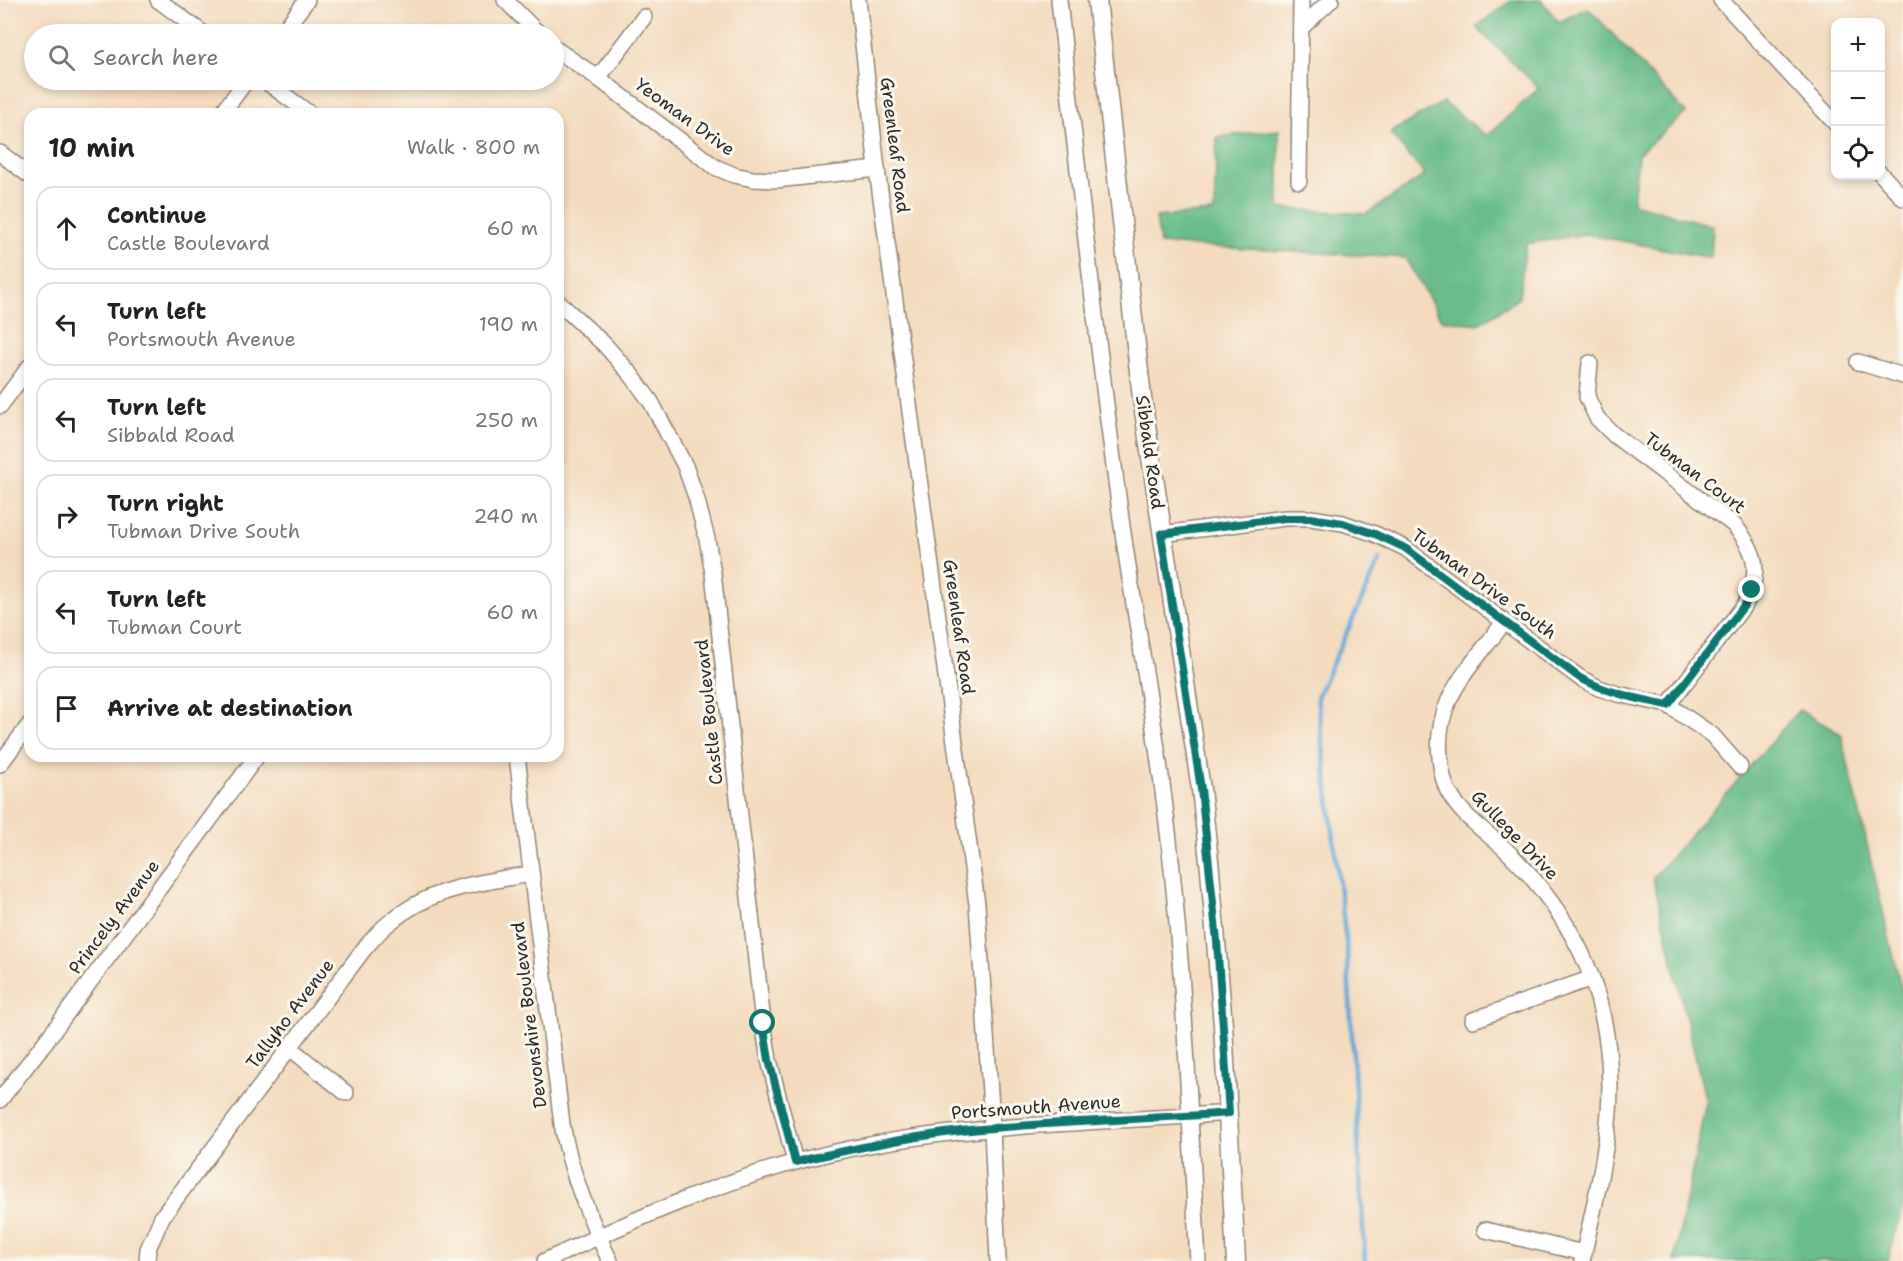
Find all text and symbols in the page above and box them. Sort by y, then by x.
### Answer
map controls [1831,18,1885,180]
button: + [1831,18,1885,72]
search box [24,24,564,90]
icon: search [45,41,78,74]
text: Search here [93,43,219,72]
button: − [1831,72,1885,126]
street label: Yeoman Drive [630,73,740,161]
street label: Greenleaf Road [875,76,915,214]
button: locate [1831,126,1885,180]
text: 10 min [48,130,135,165]
text: Walk · 800 m [407,134,540,160]
text: Continue [107,201,207,230]
icon: ahead [50,212,83,245]
text: 60 m [486,215,538,241]
text: Castle Boulevard [107,230,270,256]
text: Turn left [107,297,206,326]
icon: left [50,308,83,341]
text: 190 m [479,311,538,337]
text: Portsmouth Avenue [107,326,296,352]
text: Turn left [107,393,206,422]
street label: Sibbald Road [1130,393,1170,511]
icon: left [50,404,83,437]
text: 250 m [474,407,538,433]
text: Sibbald Road [107,422,235,448]
street label: Tubman Court [1639,427,1751,519]
text: Turn right [107,489,224,518]
icon: right [50,500,83,533]
text: 240 m [473,503,538,529]
text: Tubman Drive South [107,518,300,544]
street label: Tubman Drive South [1407,523,1561,645]
street label: Greenleaf Road [938,558,980,696]
route end [1738,576,1764,602]
text: Turn left [107,585,206,614]
icon: left [50,596,83,629]
text: 60 m [486,599,538,625]
text: Tubman Court [107,614,242,640]
street label: Castle Boulevard [689,638,729,786]
icon: arrive [50,692,83,725]
text: Arrive at destination [107,694,353,723]
street label: Gullege Drive [1466,785,1564,885]
street label: Princely Avenue [63,855,165,979]
street label: Devonshire Boulevard [506,921,552,1109]
street label: Tallyho Avenue [241,954,339,1074]
route start [749,1009,775,1035]
street label: Portsmouth Avenue [950,1089,1122,1125]

